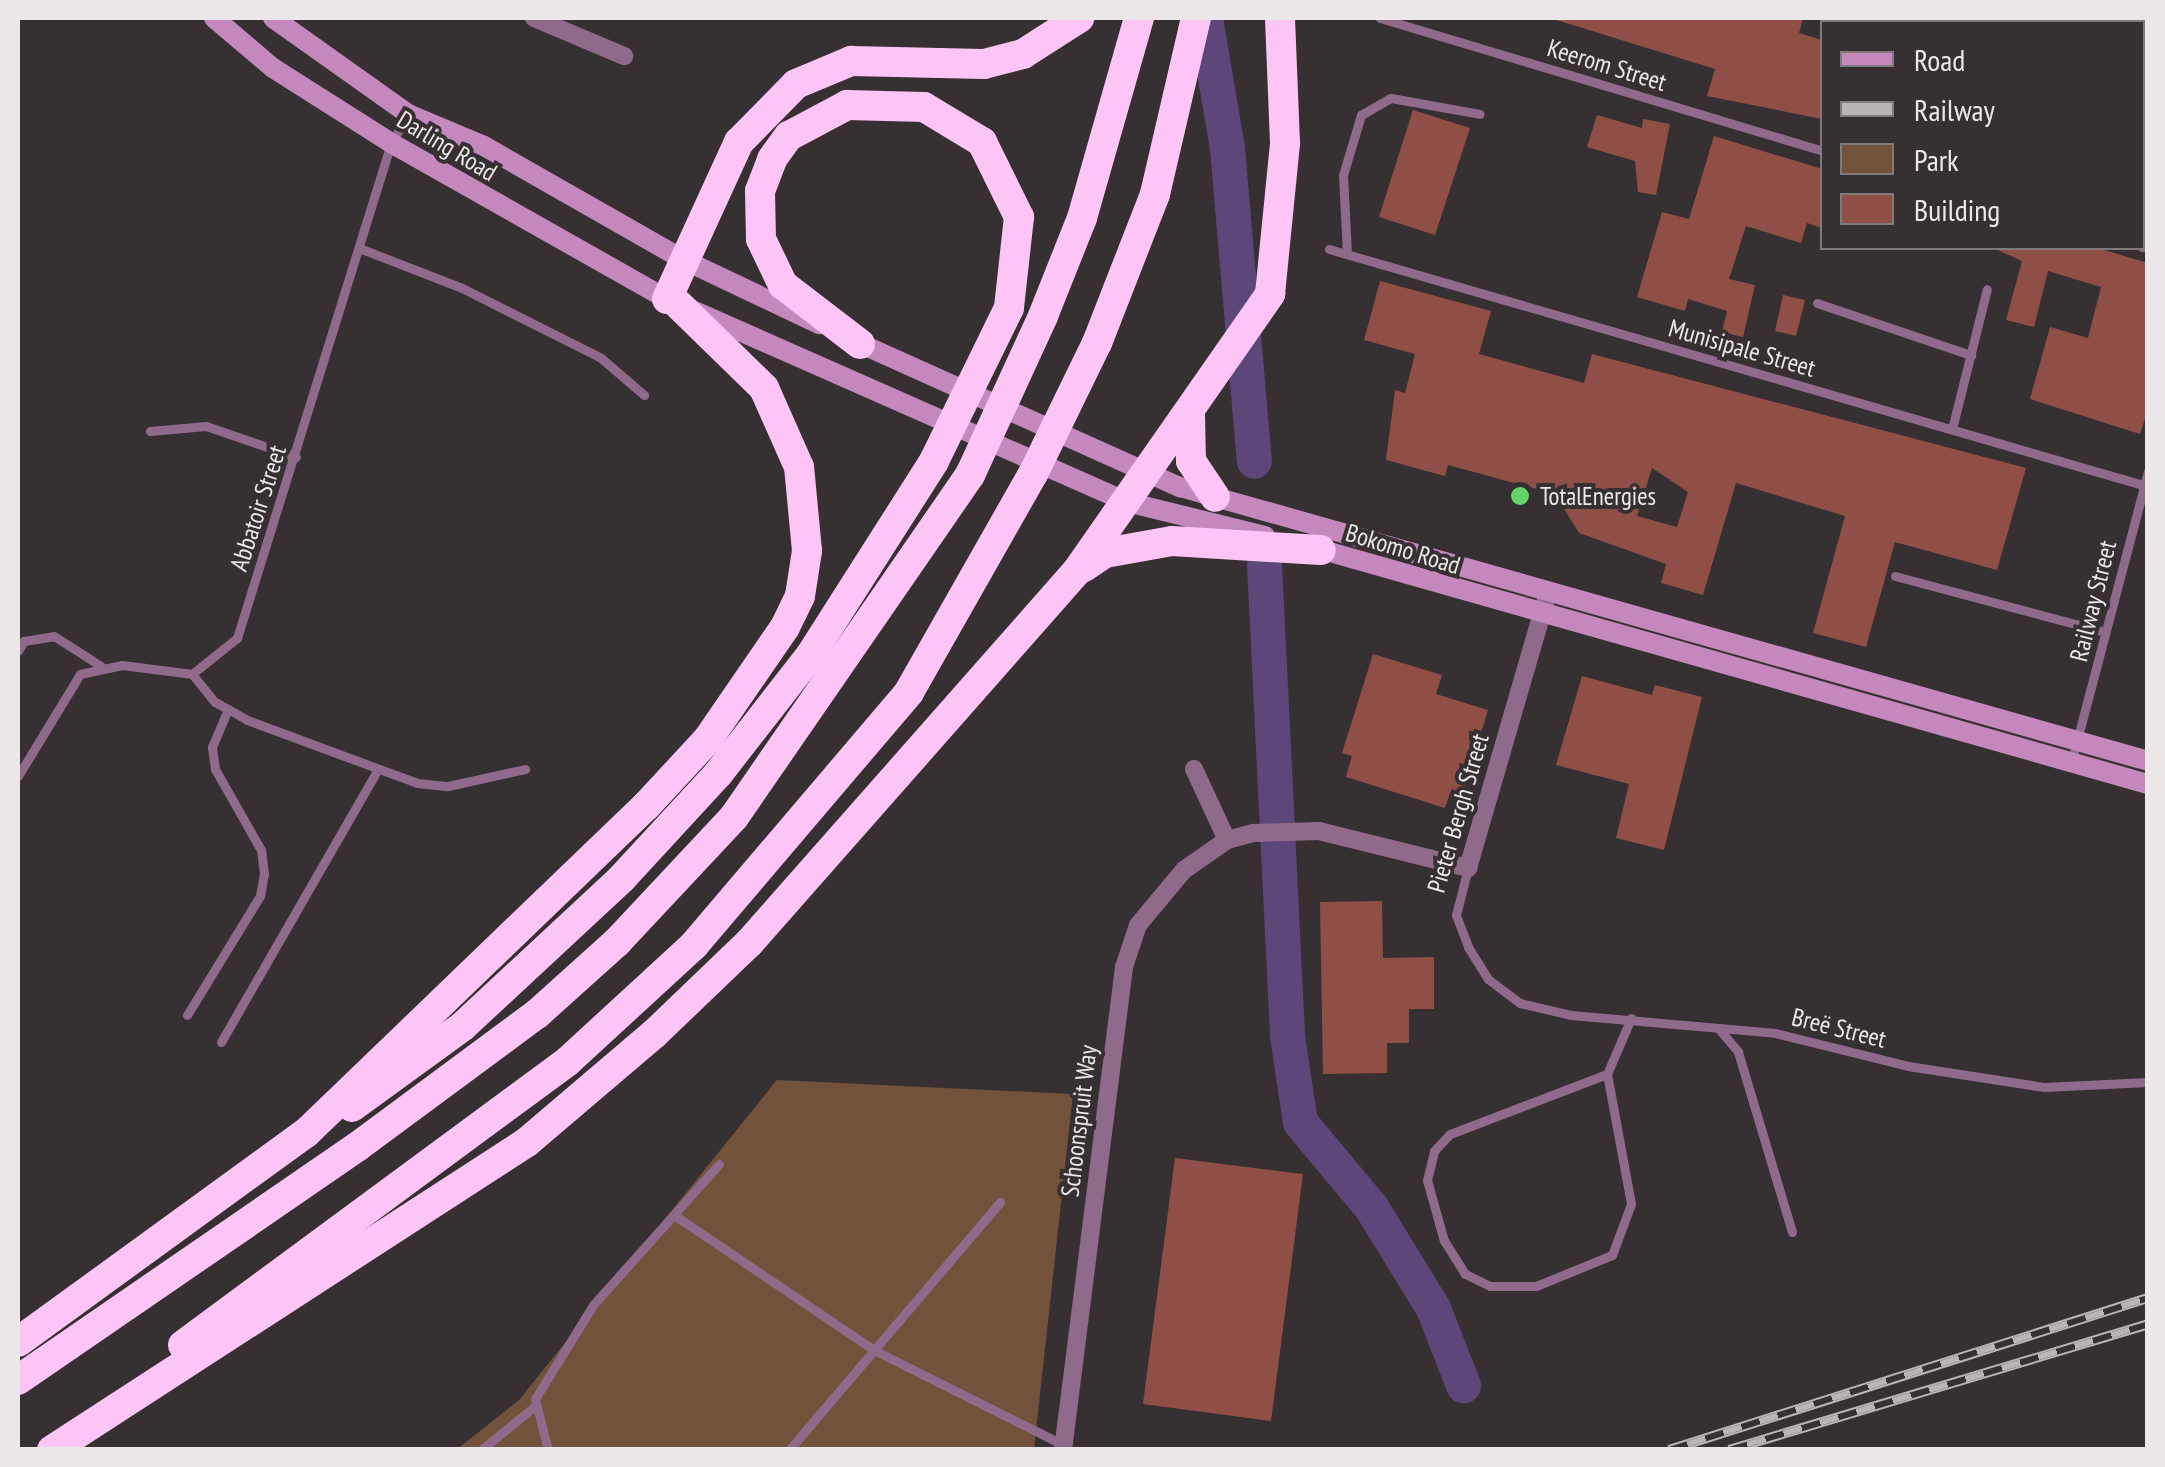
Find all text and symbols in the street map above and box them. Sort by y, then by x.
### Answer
legend [1820,20,2145,250]
street label: Keerom Street [1544,33,1670,97]
text: Road [1914,40,1965,79]
text: Railway [1914,90,1995,129]
street label: Darling Road [392,105,502,187]
text: Park [1914,140,1959,179]
text: Building [1914,190,2000,229]
street label: Munisipale Street [1665,313,1819,383]
street label: Abbatoir Street [224,441,292,575]
place label: TotalEnergies [1540,481,1656,511]
marker: TotalEnergies [1509,485,1531,507]
street label: Bokomo Road [1342,517,1464,581]
street label: Railway Street [2063,537,2123,665]
street label: Pieter Bergh Street [1421,730,1495,896]
street label: Breë Street [1789,1002,1889,1054]
street label: Schoonspruit Way [1055,1043,1103,1199]

